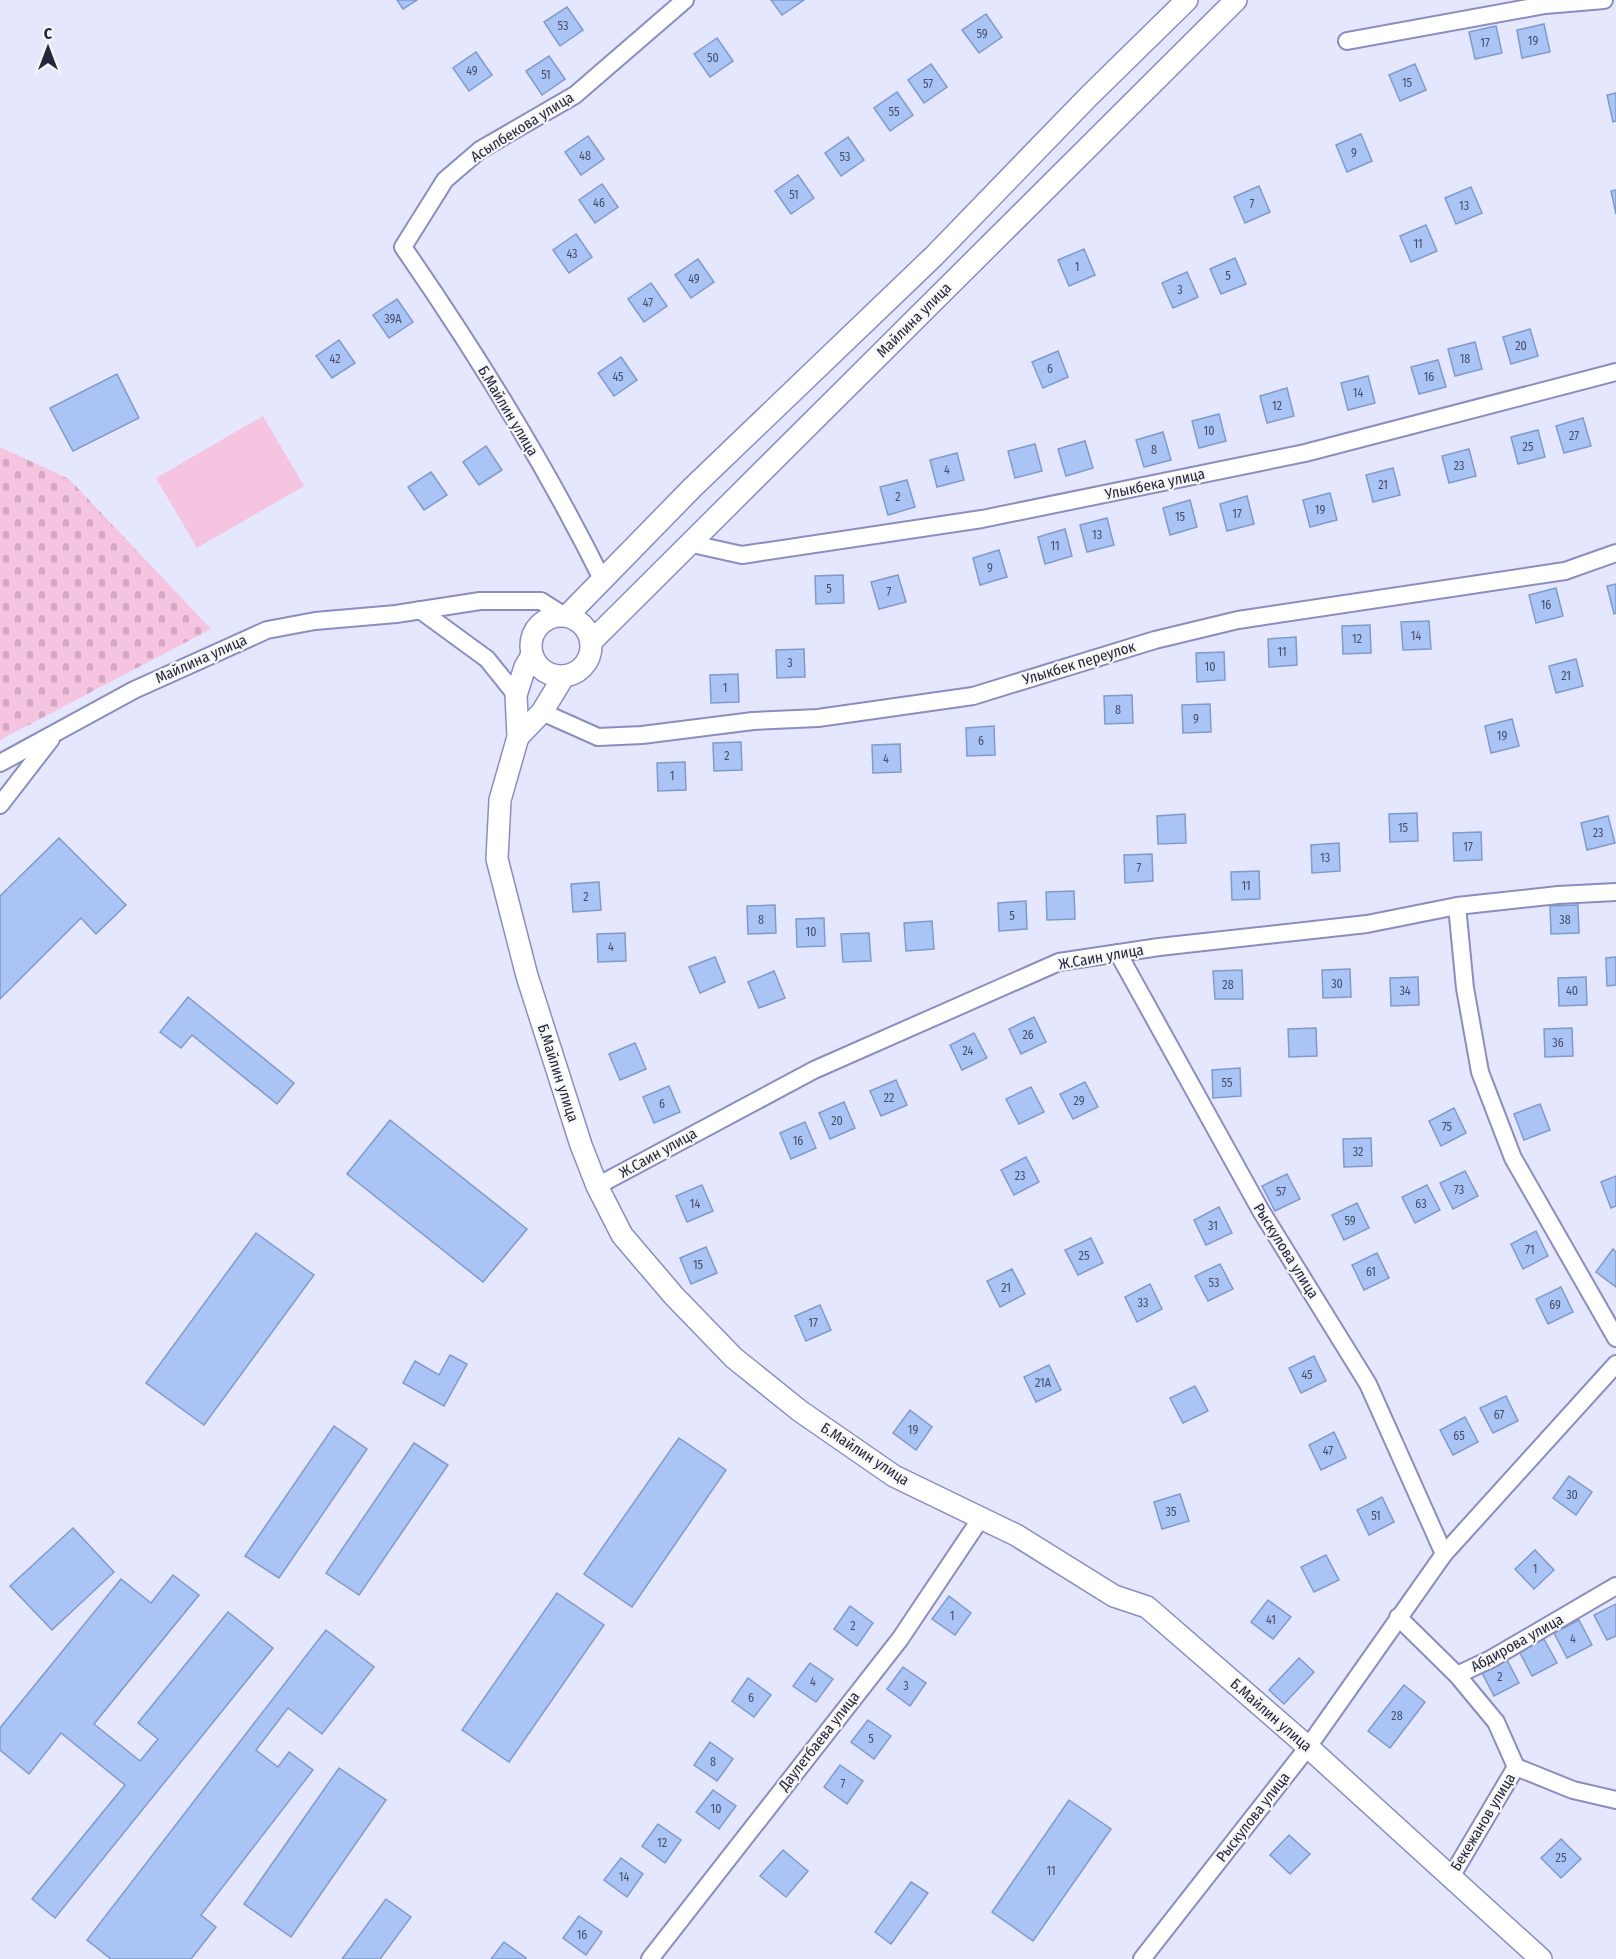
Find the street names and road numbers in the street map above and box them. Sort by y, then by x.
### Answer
street label: Асылбекова улица [467,88,577,166]
street label: Майлина улица [873,279,955,361]
street label: Б.Майлин улица [474,363,542,459]
street label: Улыкбека улица [1102,465,1207,504]
street label: Майлина улица [152,631,250,687]
street label: Улыкбек переулок [1020,637,1137,689]
street label: Ж.Саин улица [1057,941,1145,973]
street label: Б.Майлин улица [534,1022,582,1124]
street label: Ж.Саин улица [616,1124,700,1182]
street label: Рыскулова улица [1249,1200,1323,1302]
street label: Б.Майлин улица [817,1419,913,1489]
street label: Абдирова улица [1468,1610,1566,1676]
street label: Б.Майлин улица [1227,1675,1315,1755]
street label: Даулетбаева улица [774,1688,863,1795]
street label: Рыскулова улица [1212,1769,1294,1865]
street label: Бекежанов улица [1447,1770,1519,1874]

